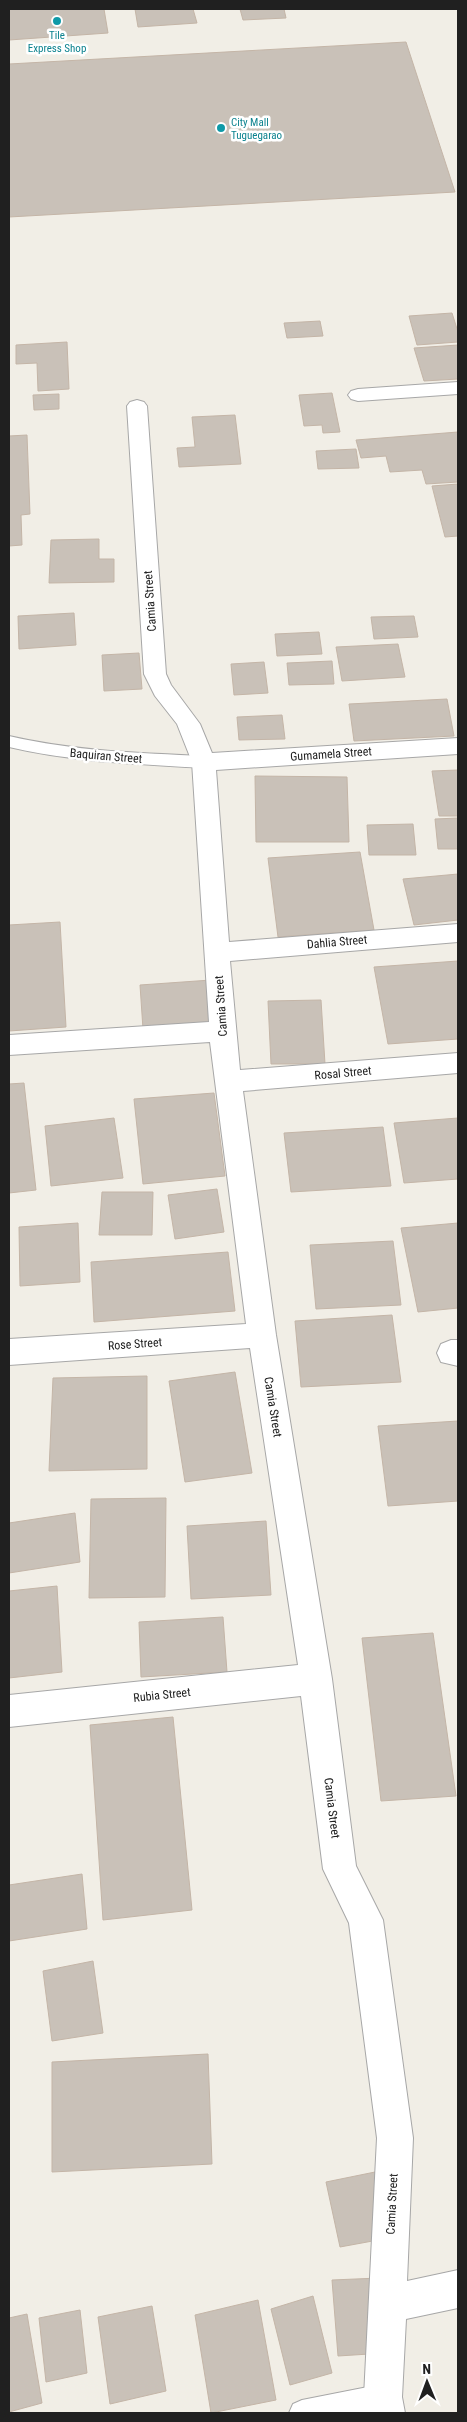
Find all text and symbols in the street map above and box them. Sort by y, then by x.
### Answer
marker: Tile Express Shop [51,15,63,27]
place label: Tile Express Shop [28,29,86,55]
place label: City Mall Tuguegarao [231,116,283,142]
marker: City Mall Tuguegarao [215,122,227,134]
street label: Camia Street [141,570,159,632]
street label: Gumamela Street [290,744,373,764]
street label: Baquiran Street [69,746,143,766]
street label: Dahlia Street [306,932,368,952]
street label: Camia Street [212,975,230,1037]
street label: Rosal Street [314,1063,373,1082]
street label: Rose Street [107,1335,163,1353]
street label: Camia Street [261,1376,285,1439]
street label: Rubia Street [133,1685,192,1705]
street label: Camia Street [321,1777,343,1840]
street label: Camia Street [383,2173,401,2235]
north arrow [402,2357,452,2407]
text: N [422,2361,431,2377]

